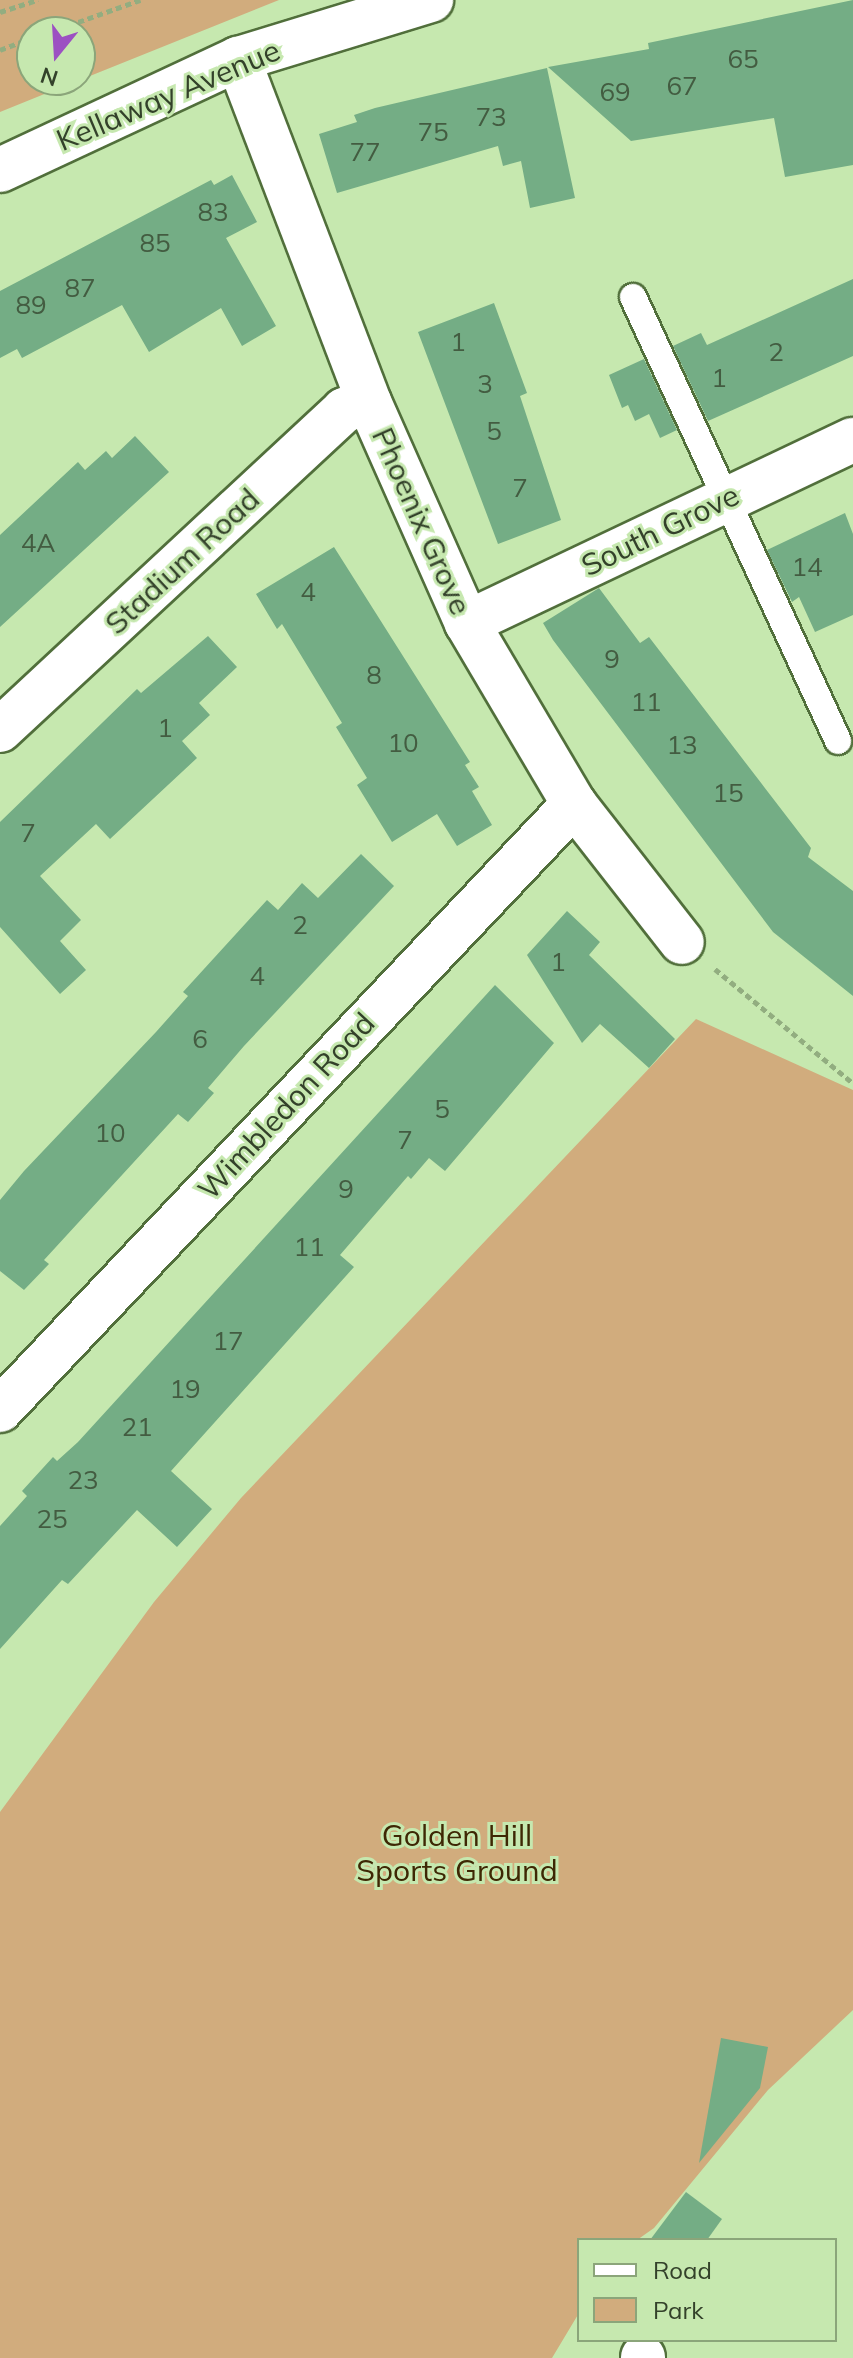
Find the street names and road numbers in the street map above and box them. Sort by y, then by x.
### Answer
street label: Kellaway Avenue [51,32,285,158]
street label: Phoenix Grove [365,422,479,620]
street label: South Grove [575,476,745,584]
street label: Stadium Road [98,481,266,641]
street label: Wimbledon Road [190,1005,382,1207]

